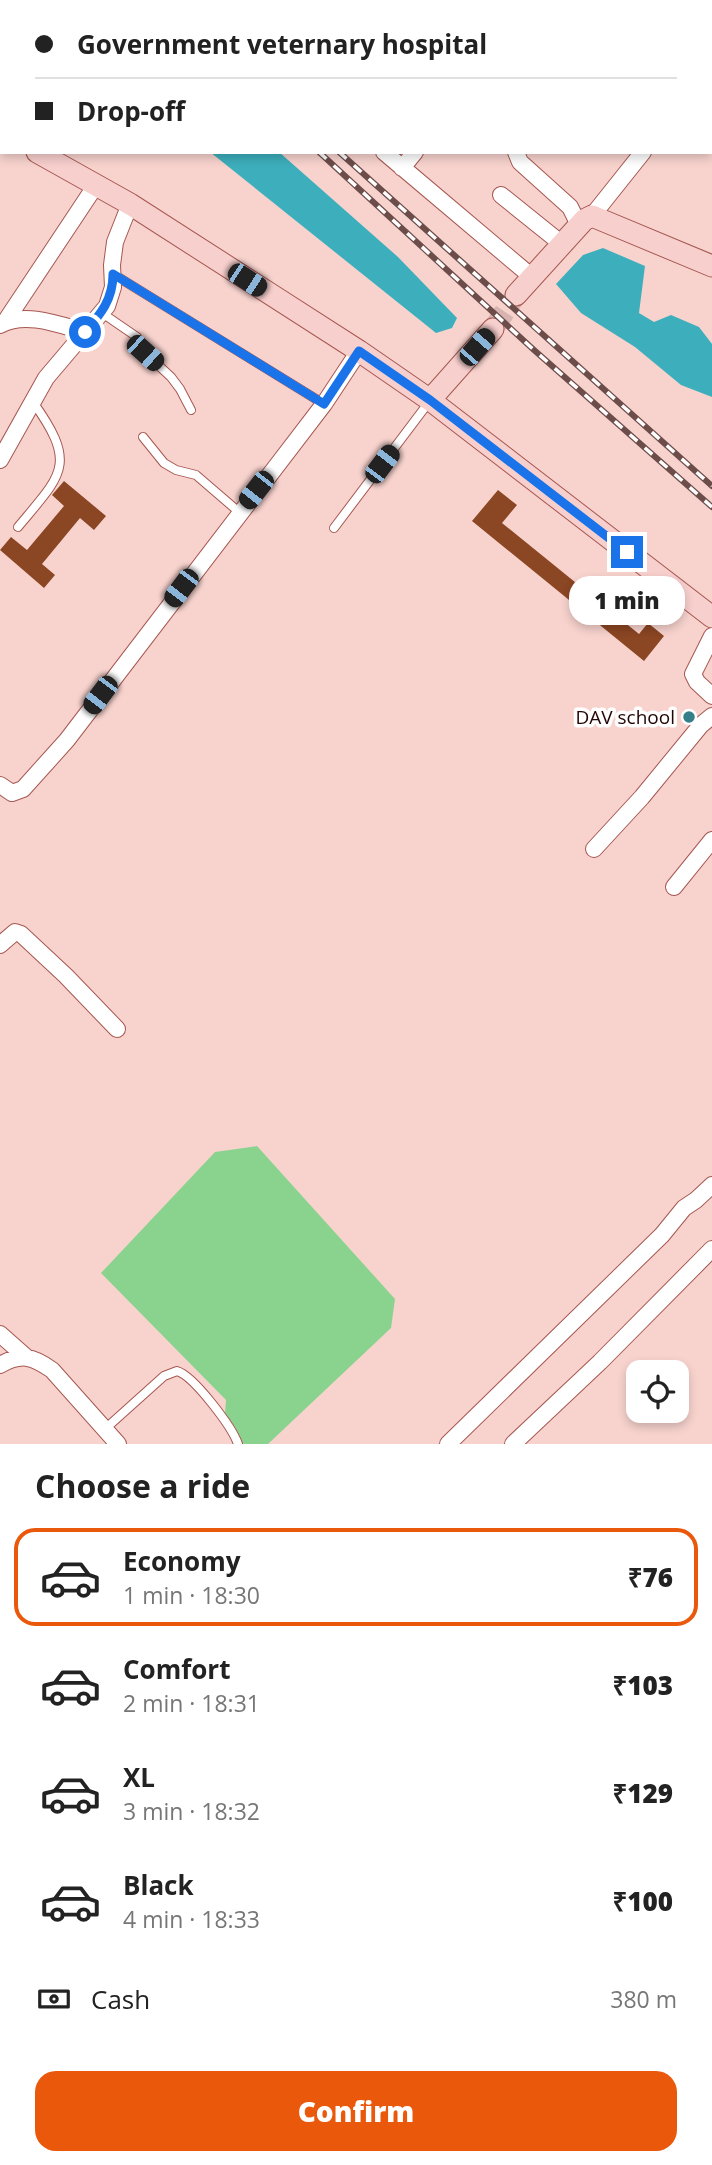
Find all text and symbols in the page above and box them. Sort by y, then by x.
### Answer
text: Government veternary hospital [77,26,487,62]
text: Drop-off [77,93,185,129]
car [224,260,271,300]
route start [69,316,101,348]
car [456,324,499,370]
car [123,331,168,375]
car [361,441,404,487]
car [235,467,278,513]
route end [611,536,643,568]
car [160,565,203,611]
callout: 1 min [569,576,685,626]
text: 1 min [594,584,660,616]
car [79,672,122,718]
place label: DAV school [575,704,675,730]
marker: DAV school [681,709,697,725]
map controls [626,1360,689,1423]
button: locate [626,1360,689,1423]
text: Choose a ride [35,1464,250,1507]
text: Economy [123,1543,241,1579]
icon: car [39,1546,102,1609]
text: ₹76 [628,1559,673,1595]
text: 1 min · 18:30 [123,1579,260,1611]
text: Comfort [123,1651,230,1687]
icon: car [39,1654,102,1717]
text: ₹103 [612,1667,673,1703]
text: 2 min · 18:31 [123,1687,260,1719]
text: XL [123,1759,155,1795]
icon: car [39,1762,102,1825]
text: ₹129 [612,1775,673,1811]
text: 3 min · 18:32 [123,1795,260,1827]
text: Black [123,1867,194,1903]
icon: car [39,1870,102,1933]
text: ₹100 [612,1883,673,1919]
text: 4 min · 18:33 [123,1903,260,1935]
icon: cash [35,1980,73,2018]
text: Cash [91,1981,150,2017]
text: 380 m [610,1983,677,2015]
button: Confirm [35,2071,677,2151]

